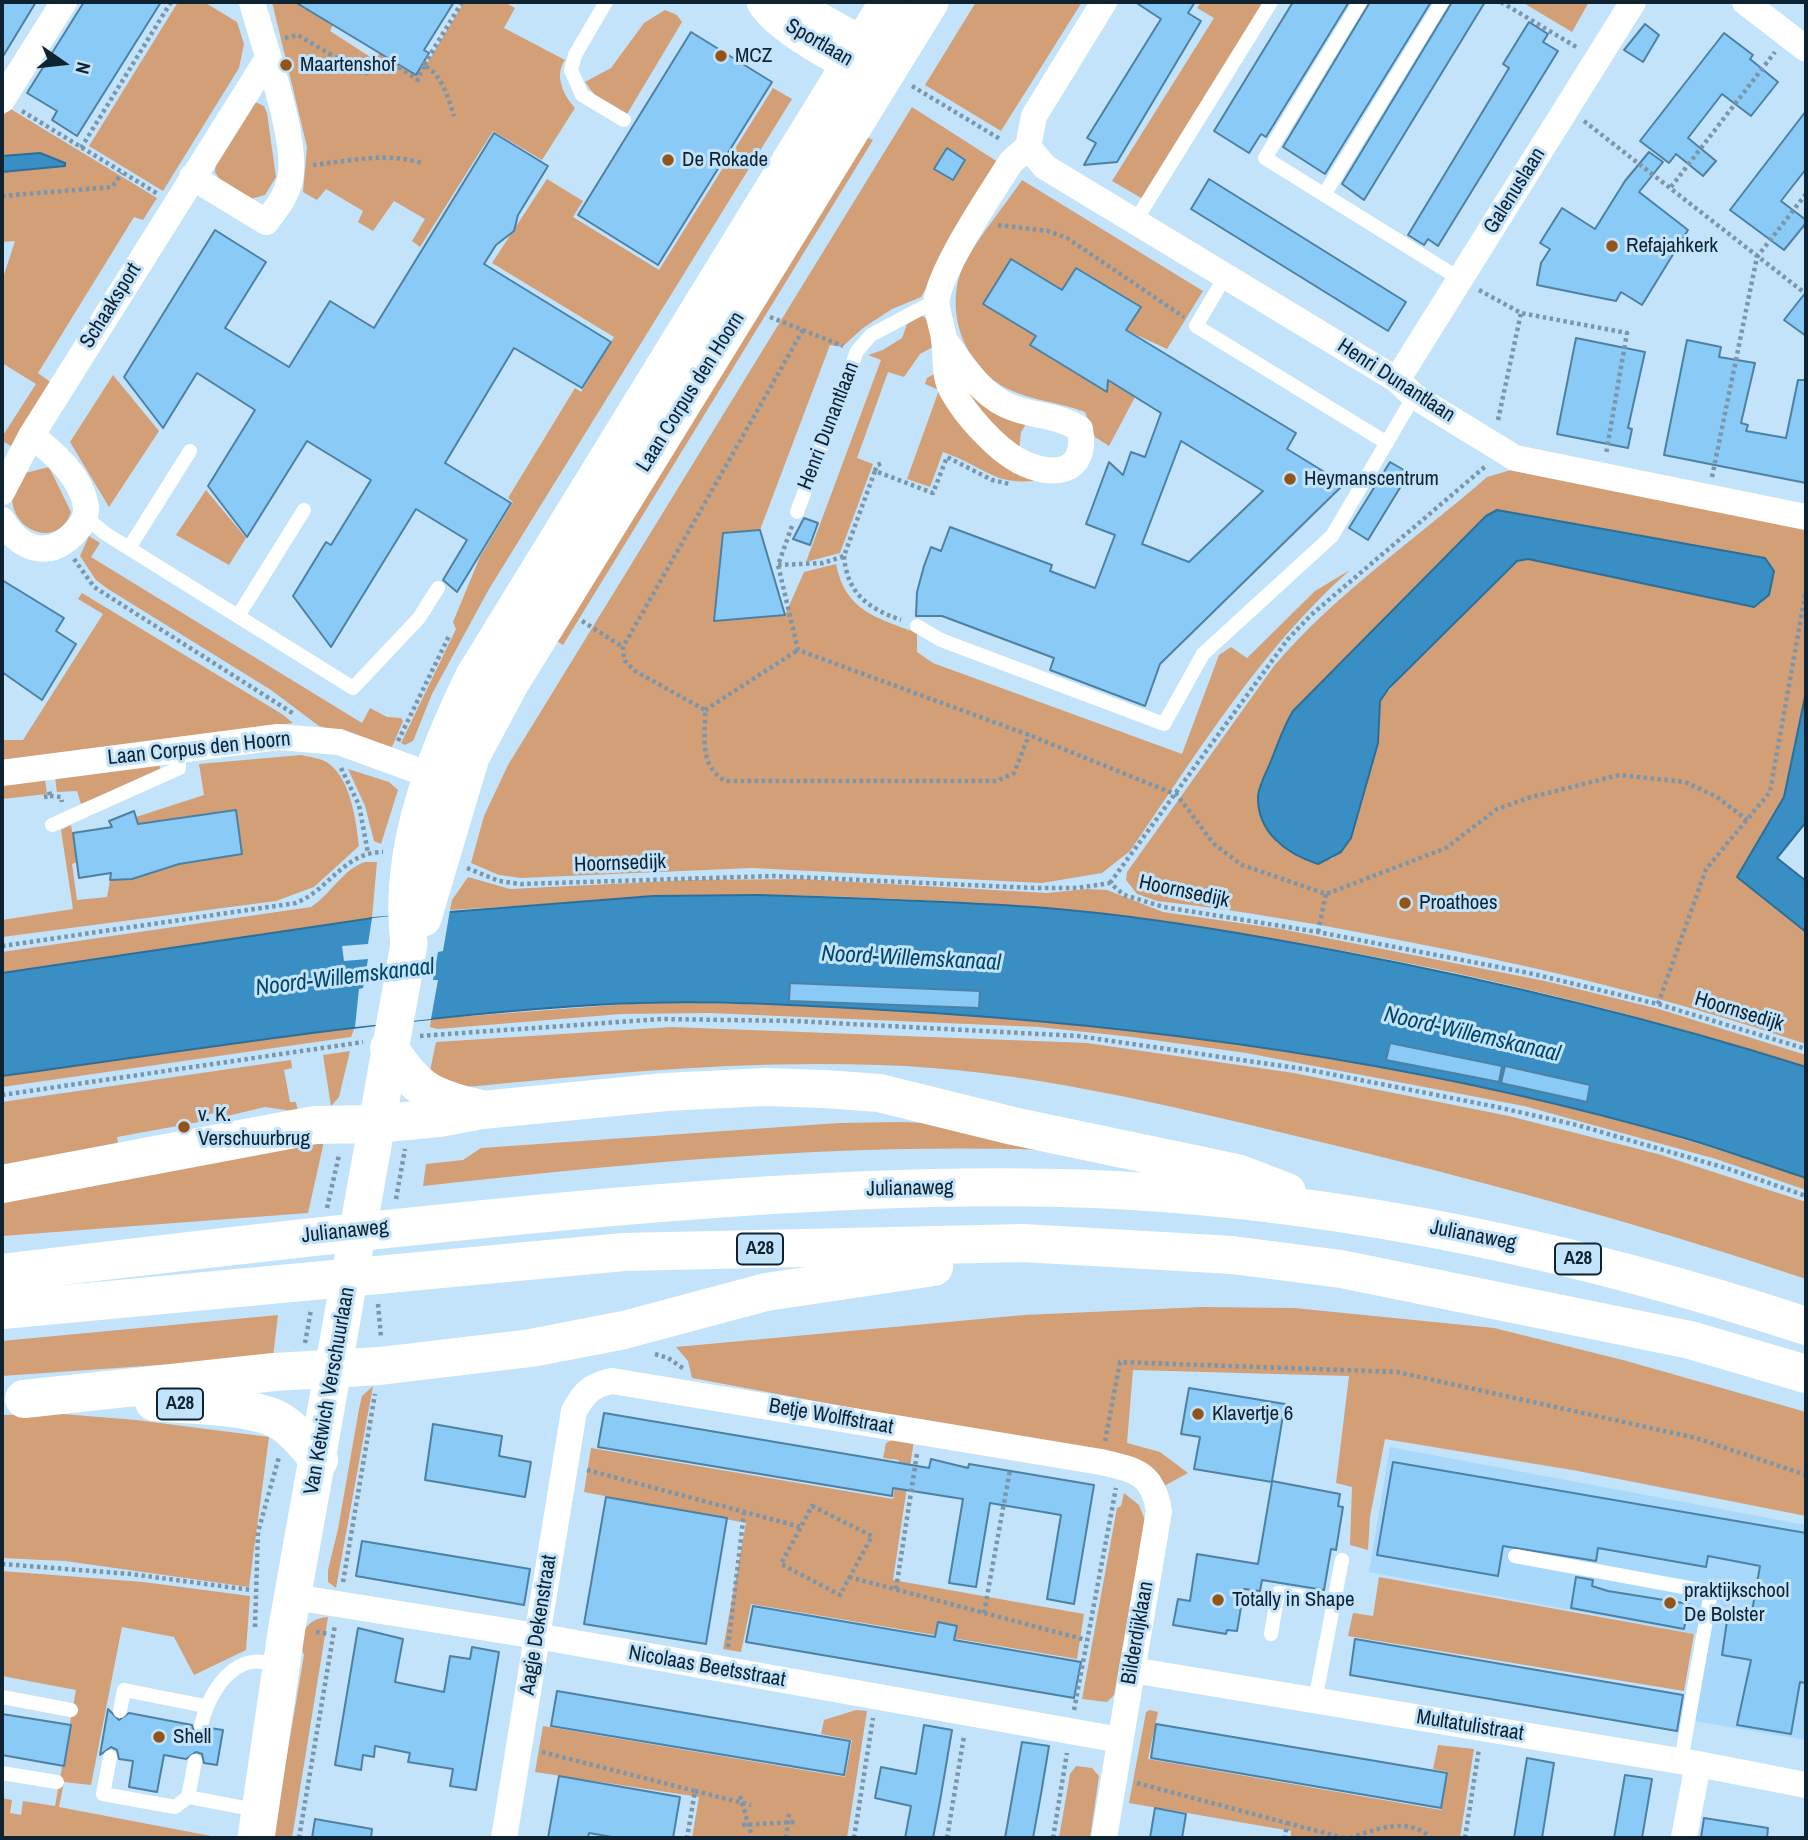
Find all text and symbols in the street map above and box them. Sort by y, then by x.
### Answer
street label: Sportlaan [781,14,857,72]
north arrow [28,28,98,98]
place label: MCZ [735,43,772,69]
marker: MCZ [713,48,729,64]
place label: Maartenshof [300,52,396,78]
marker: Maartenshof [278,57,294,73]
text: N [69,59,97,77]
street label: Galenuslaan [1479,143,1551,239]
place label: De Rokade [682,147,768,173]
marker: De Rokade [660,152,676,168]
place label: Refajahkerk [1626,233,1718,259]
marker: Refajahkerk [1604,238,1620,254]
street label: Schaaksport [75,259,147,353]
street label: Laan Corpus den Hoorn [632,307,750,477]
street label: Henri Dunantlaan [1333,334,1459,428]
street label: Henri Dunantlaan [793,358,865,494]
place label: Heymanscentrum [1304,466,1439,492]
marker: Heymanscentrum [1282,471,1298,487]
street label: Laan Corpus den Hoorn [106,727,292,771]
street label: Hoornsedijk [574,850,666,878]
street label: Hoornsedijk [1136,870,1232,914]
place label: Proathoes [1419,890,1497,916]
marker: Proathoes [1397,895,1413,911]
water label: Noord-Willemskanaal [820,941,1002,977]
water label: Noord-Willemskanaal [254,953,436,1003]
street label: Hoornsedijk [1691,987,1787,1037]
water label: Noord-Willemskanaal [1381,1001,1563,1069]
place label: v. K. Verschuurbrug [198,1102,310,1152]
marker: v. K. Verschuurbrug [176,1119,192,1135]
street label: Julianaweg [866,1176,954,1202]
street label: Julianaweg [300,1215,390,1249]
street label: Julianaweg [1428,1215,1518,1257]
road number: A28 [737,1233,783,1264]
road number: A28 [1555,1244,1601,1274]
street label: Van Ketwich Verschuurlaan [299,1285,361,1497]
road number: A28 [157,1388,203,1420]
street label: Betje Wolffstraat [767,1394,895,1440]
place label: Klavertje 6 [1212,1401,1293,1427]
marker: Klavertje 6 [1190,1406,1206,1422]
street label: Aagje Dekenstraat [515,1553,563,1697]
place label: praktijkschool De Bolster [1684,1578,1789,1628]
street label: Bilderdijklaan [1117,1579,1159,1687]
place label: Totally in Shape [1232,1587,1355,1613]
marker: Totally in Shape [1210,1592,1226,1608]
marker: praktijkschool De Bolster [1662,1595,1678,1611]
street label: Nicolaas Beetsstraat [627,1641,787,1693]
street label: Multatulistraat [1415,1705,1525,1747]
place label: Shell [173,1724,211,1750]
marker: Shell [151,1729,167,1745]

